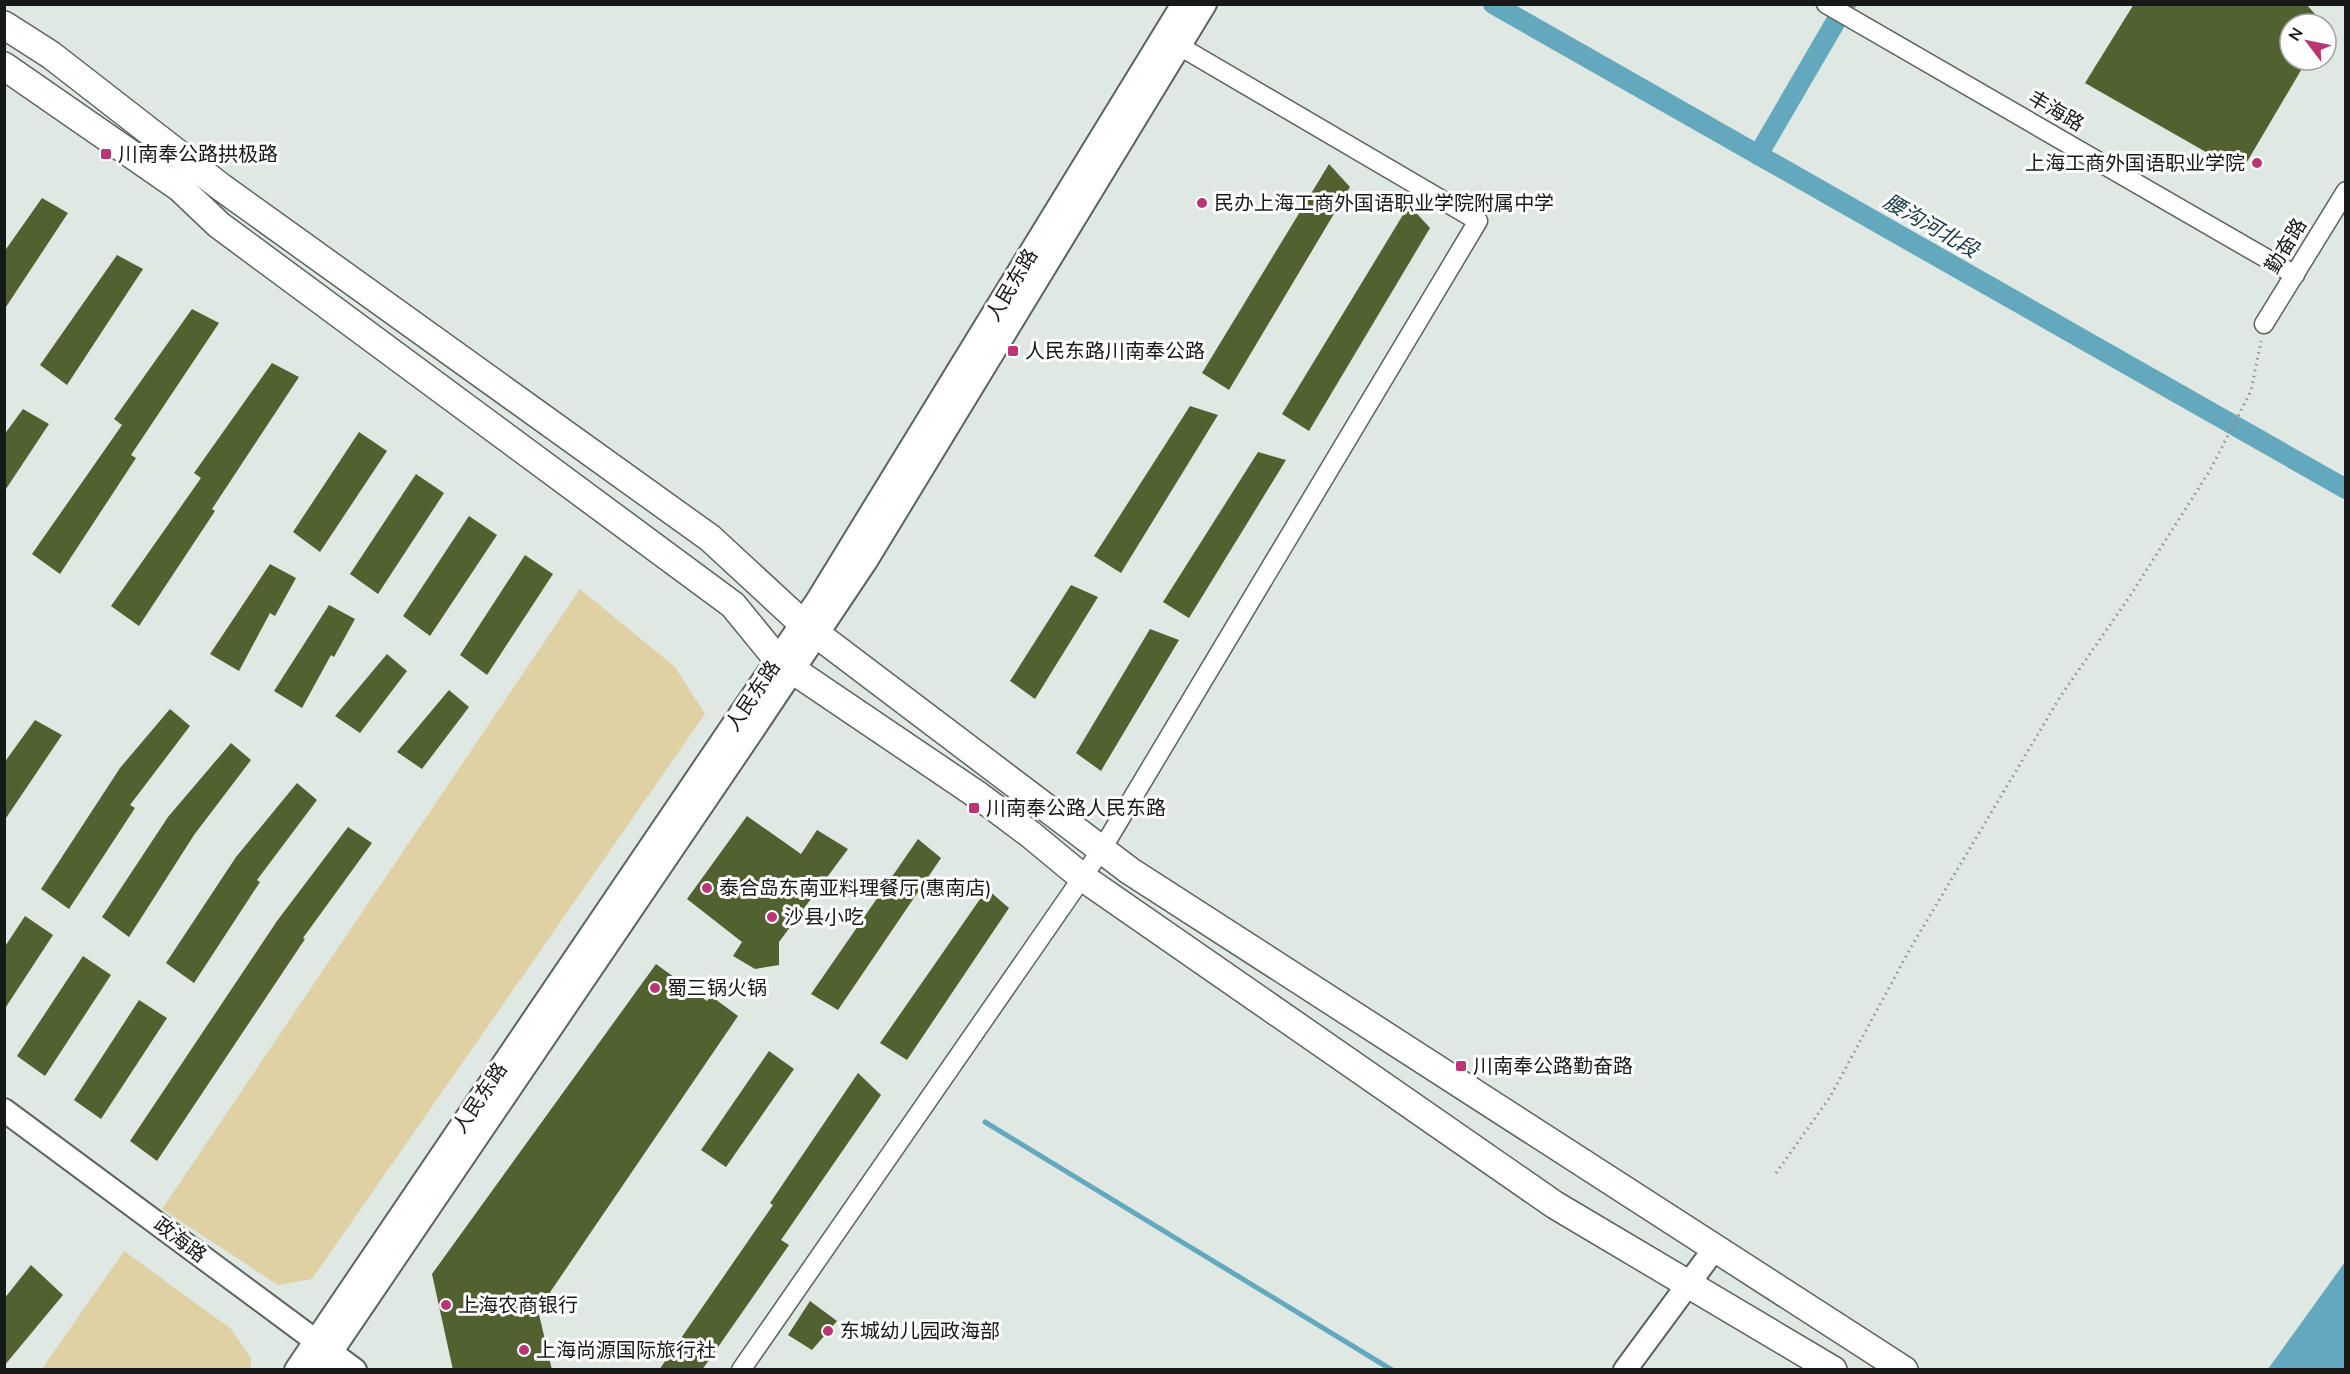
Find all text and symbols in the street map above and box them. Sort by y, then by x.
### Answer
north arrow [2278,12,2338,72]
text: N [2284,24,2309,45]
street label: 丰海路 [2023,84,2089,138]
place label: 川南奉公路拱极路 [118,141,278,168]
marker: 川南奉公路拱极路 [99,147,113,161]
place label: 上海工商外国语职业学院 [2025,150,2245,177]
marker: 上海工商外国语职业学院 [2250,156,2264,170]
water label: 腰沟河北段 [1879,188,1985,265]
place label: 民办上海工商外国语职业学院附属中学 [1214,190,1554,217]
marker: 民办上海工商外国语职业学院附属中学 [1195,196,1209,210]
street label: 勤奋路 [2259,213,2313,279]
street label: 人民东路 [980,244,1044,326]
place label: 人民东路川南奉公路 [1025,338,1205,365]
marker: 人民东路川南奉公路 [1006,344,1020,358]
street label: 人民东路 [719,655,787,737]
place label: 川南奉公路人民东路 [986,795,1166,822]
marker: 川南奉公路人民东路 [967,801,981,815]
place label: 泰合岛东南亚料理餐厅(惠南店) [719,875,992,902]
marker: 泰合岛东南亚料理餐厅(惠南店) [700,881,714,895]
place label: 沙县小吃 [784,904,864,931]
marker: 沙县小吃 [765,910,779,924]
place label: 蜀三锅火锅 [667,975,767,1002]
marker: 蜀三锅火锅 [648,981,662,995]
place label: 川南奉公路勤奋路 [1473,1053,1633,1080]
street label: 人民东路 [446,1057,514,1139]
marker: 川南奉公路勤奋路 [1454,1059,1468,1073]
street label: 政海路 [148,1211,212,1269]
place label: 上海农商银行 [458,1292,578,1319]
marker: 上海农商银行 [439,1298,453,1312]
place label: 东城幼儿园政海部 [840,1318,1000,1345]
marker: 东城幼儿园政海部 [821,1324,835,1338]
place label: 上海尚源国际旅行社 [536,1337,716,1364]
marker: 上海尚源国际旅行社 [517,1343,531,1357]

